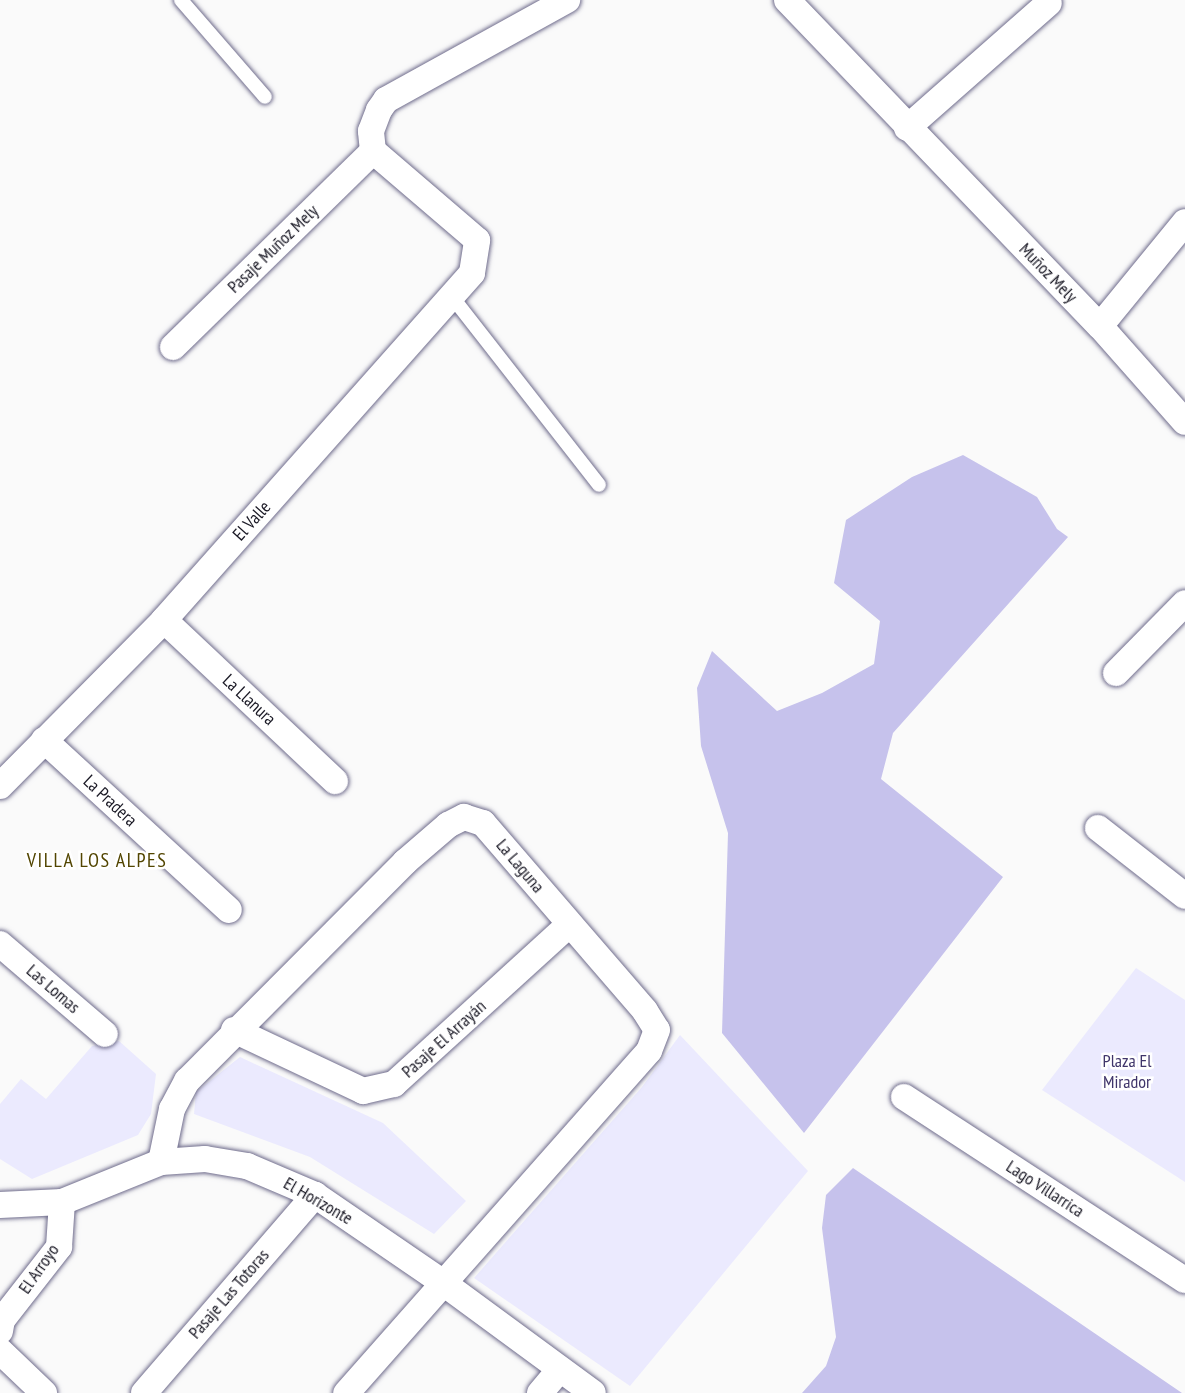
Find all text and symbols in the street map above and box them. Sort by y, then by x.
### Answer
street label: Pasaje Muñoz Mely [223,200,323,298]
street label: Muñoz Mely [1014,239,1082,307]
street label: El Valle [228,497,276,545]
street label: La Llanura [218,670,280,730]
street label: La Pradera [79,771,141,831]
street label: La Laguna [491,835,549,897]
district label: VILLA LOS ALPES [26,848,168,872]
street label: Las Lomas [22,960,84,1018]
street label: Pasaje El Arrayán [397,995,491,1083]
park label: Plaza El Mirador [1103,1051,1151,1094]
street label: Lago Villarrica [1002,1156,1088,1222]
street label: El Horizonte [280,1173,356,1229]
street label: El Arroyo [14,1240,64,1298]
street label: Pasaje Las Totoras [184,1245,274,1343]

